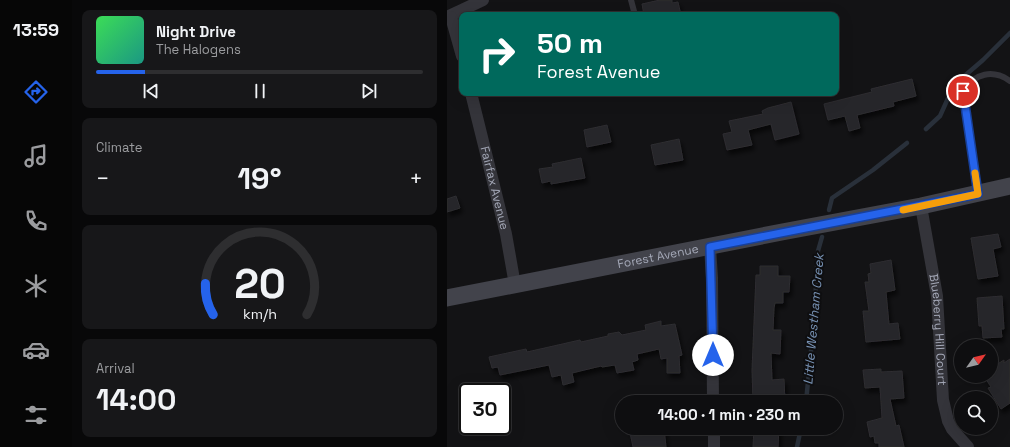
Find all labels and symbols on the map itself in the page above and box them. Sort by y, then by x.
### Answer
pin [946,74,980,108]
street label: Fairfax Avenue [477,145,513,231]
street label: Forest Avenue [616,241,700,272]
water label: Little Westham Creek [799,251,828,385]
street label: Blueberry Hill Court [925,272,950,386]
position arrow [692,334,734,376]
north arrow [954,339,998,383]
speed limit sign: 30 [459,383,511,435]

